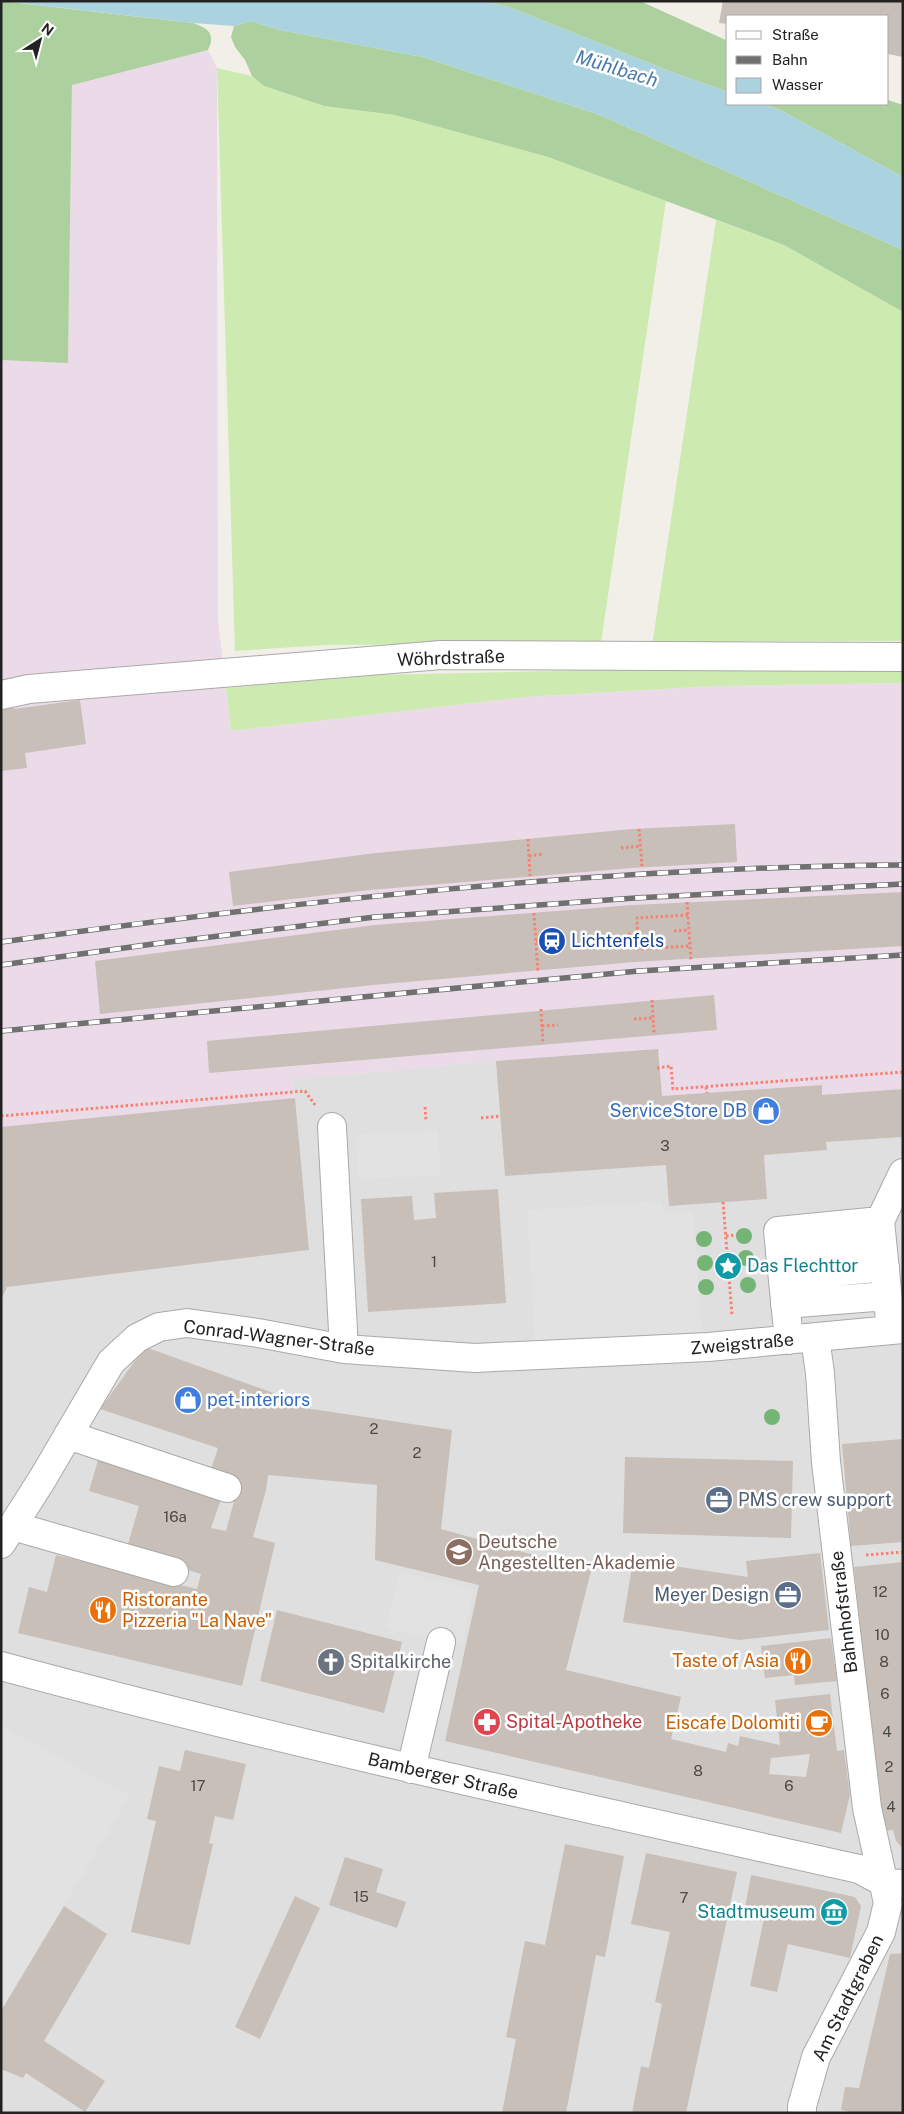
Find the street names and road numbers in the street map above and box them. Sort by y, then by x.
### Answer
street label: Wöhrdstraße [397,645,505,670]
street label: Conrad-Wagner-Straße [182,1315,376,1360]
street label: Zweigstraße [689,1329,795,1358]
street label: Bahnhofstraße [826,1550,861,1675]
street label: Bamberger Straße [366,1748,520,1803]
street label: Am Stadtgraben [808,1931,887,2065]

